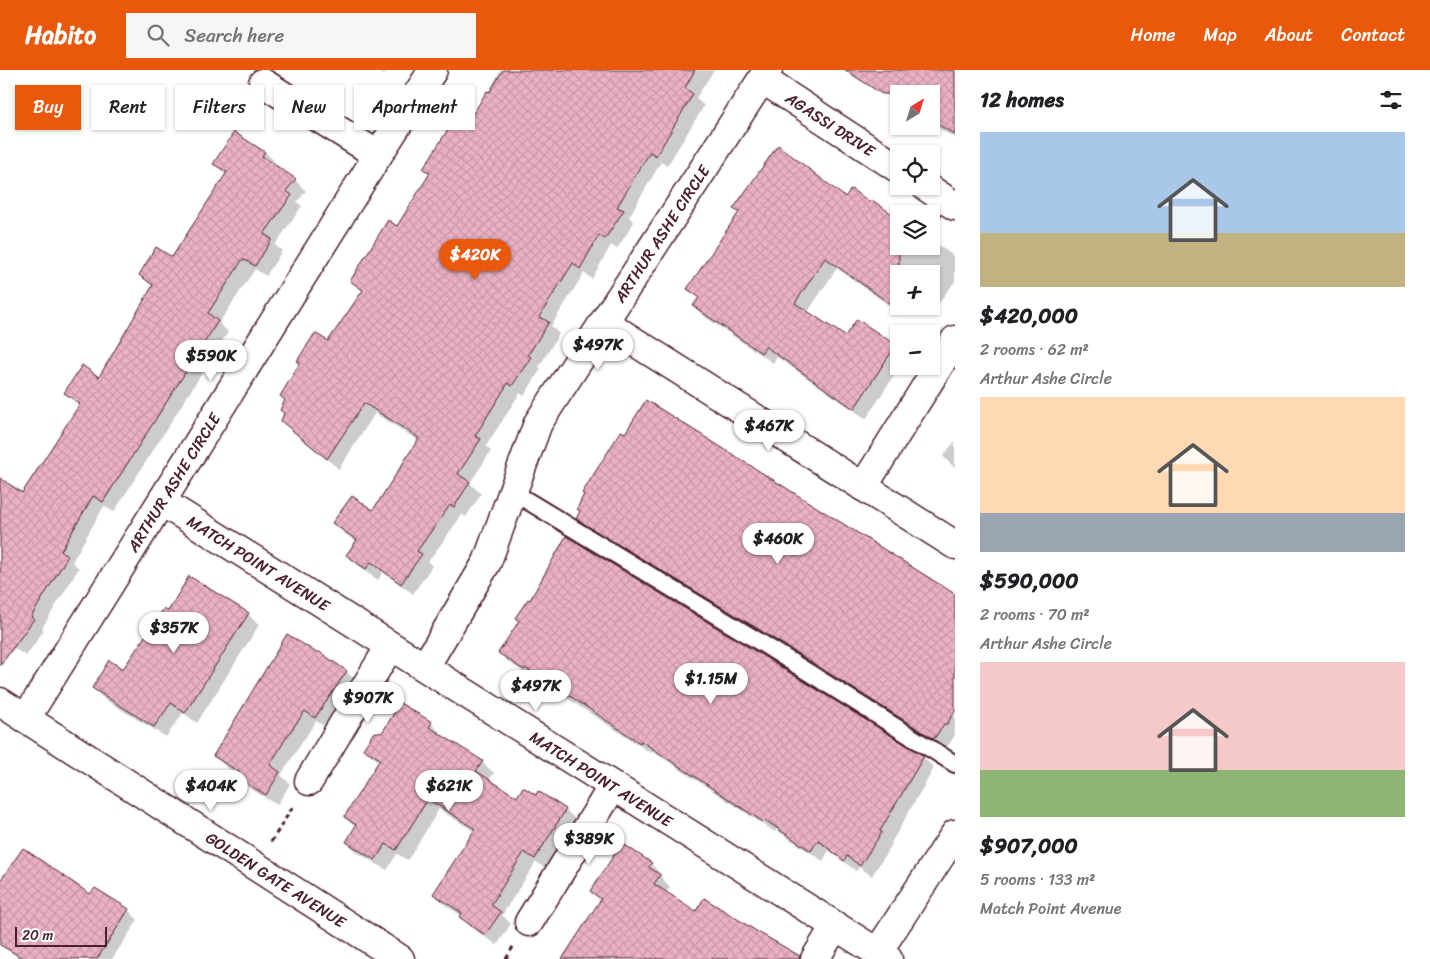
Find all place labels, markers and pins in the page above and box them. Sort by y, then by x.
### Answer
pin: $420K [440,238,510,281]
pin: $497K [563,328,633,371]
pin: $590K [176,340,246,382]
pin: $467K [734,410,804,452]
pin: $460K [743,522,813,565]
pin: $357K [139,612,209,654]
pin: $1.15M [670,662,752,705]
pin: $497K [501,670,571,712]
pin: $907K [333,682,403,724]
pin: $404K [176,770,246,812]
pin: $621K [414,770,484,812]
pin: $389K [554,822,624,865]

